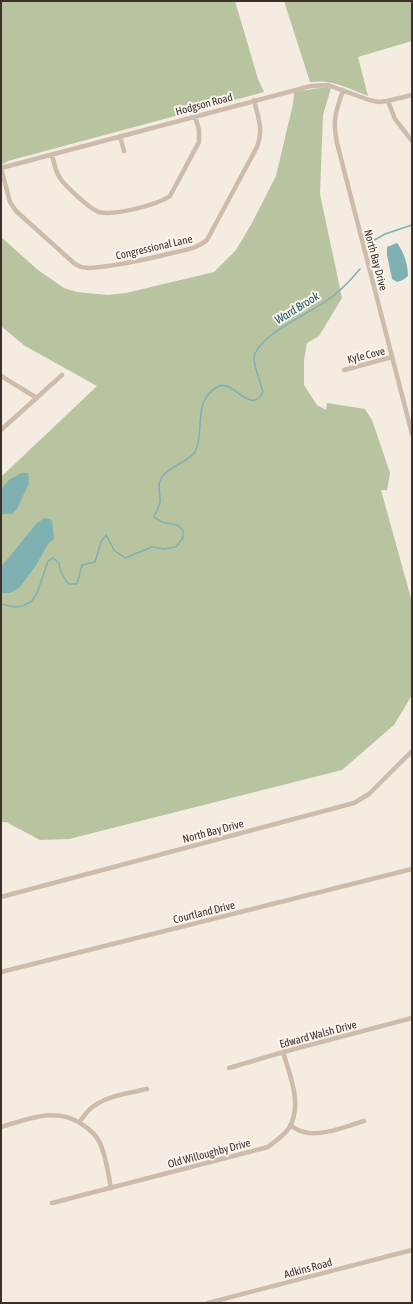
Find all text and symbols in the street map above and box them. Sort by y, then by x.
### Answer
street label: Hodgson Road [174,91,234,117]
street label: North Bay Drive [362,228,390,292]
street label: Congressional Lane [114,232,194,262]
water label: Ward Brook [272,288,322,327]
street label: Kyle Cove [346,345,386,365]
street label: North Bay Drive [181,817,245,845]
street label: Courtland Drive [172,899,236,925]
street label: Edward Walsh Drive [278,1018,358,1050]
street label: Old Willoughby Drive [166,1136,252,1170]
street label: Adkins Road [283,1256,333,1280]

